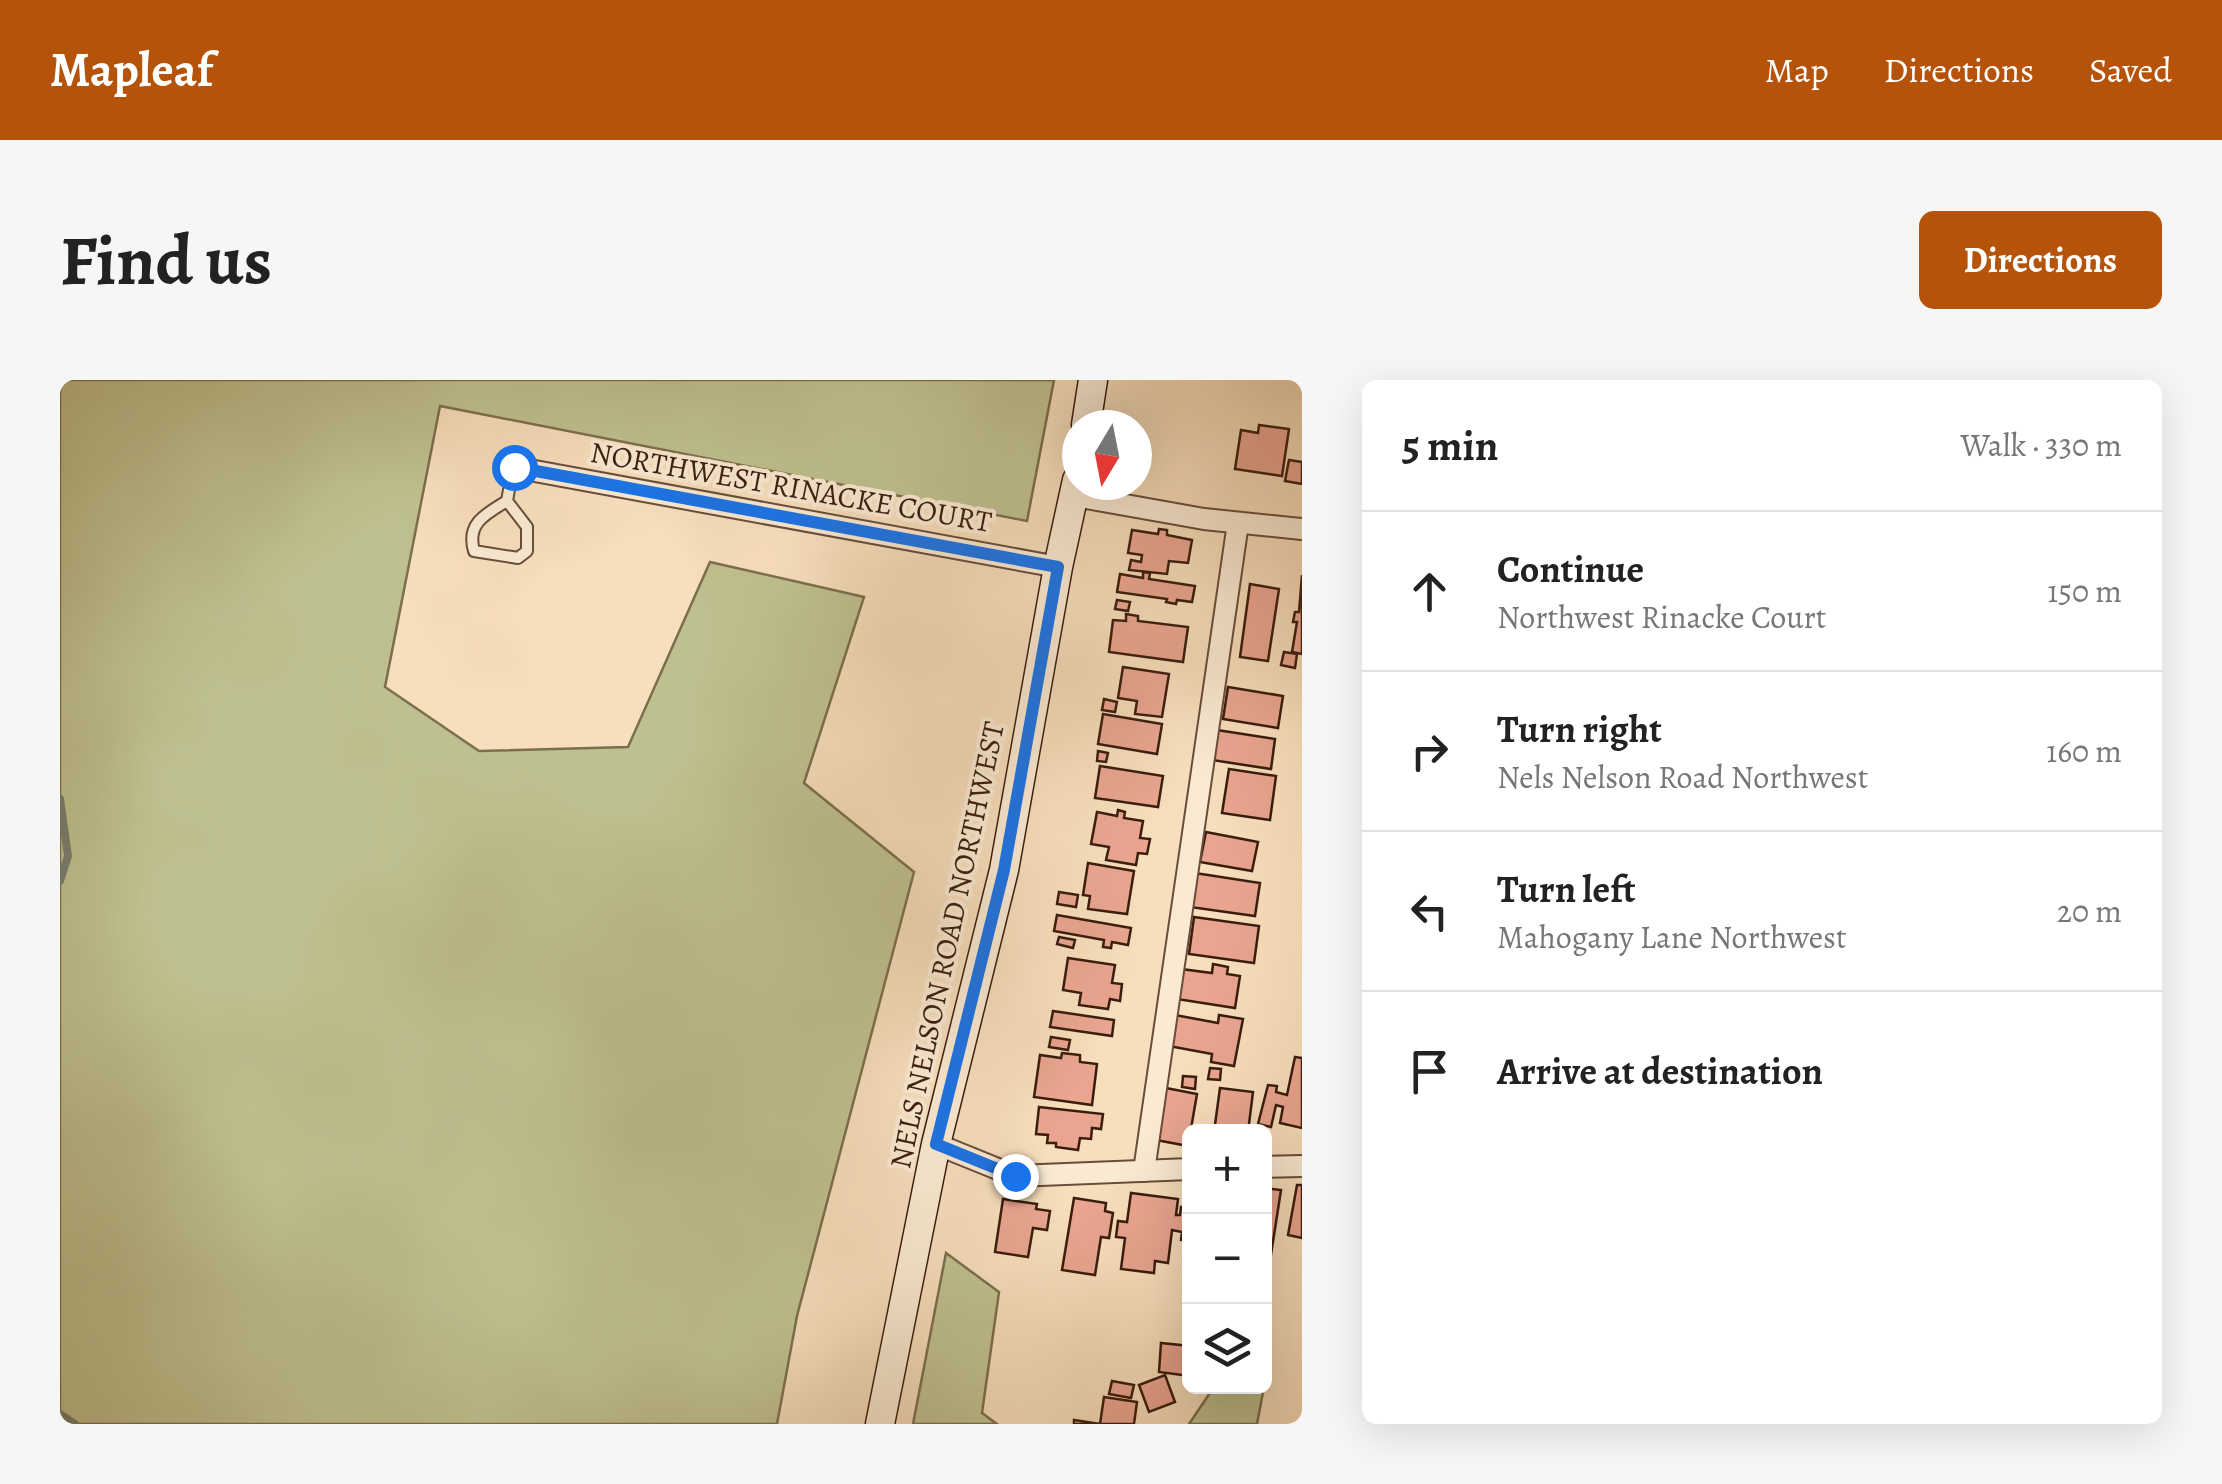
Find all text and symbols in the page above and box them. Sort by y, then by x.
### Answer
text: Mapleaf [50,37,213,103]
text: Map [1765,46,1829,94]
text: Directions [1884,46,2034,94]
text: Saved [2089,46,2172,94]
button: Directions [1919,211,2162,309]
text: Find us [60,213,272,308]
north arrow [1062,410,1152,500]
text: 5 min [1402,417,1498,474]
text: Walk · 330 m [1960,423,2122,467]
street label: NORTHWEST RINACKE COURT [587,432,995,542]
route start [492,445,538,491]
text: Continue [1497,543,1644,595]
icon: ahead [1402,564,1457,619]
text: 150 m [2047,569,2122,613]
text: Northwest Rinacke Court [1497,595,1826,639]
text: Turn right [1497,703,1662,755]
street label: NELS NELSON ROAD NORTHWEST [880,717,1014,1172]
icon: right [1402,724,1457,779]
text: 160 m [2046,729,2122,773]
text: Nels Nelson Road Northwest [1497,755,1868,799]
text: Turn left [1497,863,1636,915]
icon: left [1402,884,1457,939]
text: 20 m [2057,889,2122,933]
text: Mahogany Lane Northwest [1497,915,1847,959]
icon: arrive [1402,1044,1457,1099]
text: Arrive at destination [1497,1045,1823,1097]
map controls [1182,1124,1272,1394]
button: + [1182,1124,1272,1214]
route end [993,1154,1039,1200]
button: − [1182,1214,1272,1304]
button: layers [1182,1304,1272,1394]

